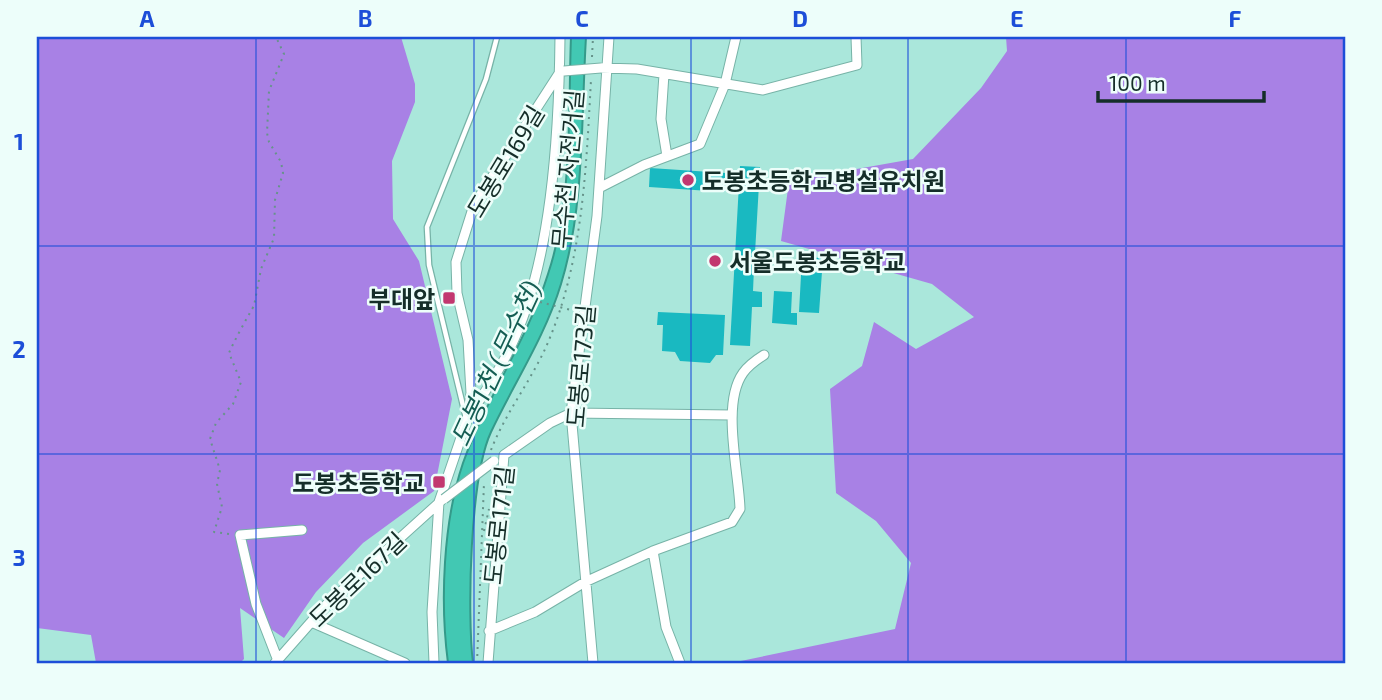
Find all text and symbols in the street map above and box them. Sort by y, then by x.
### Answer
text: A [139,4,155,32]
text: B [358,4,372,32]
text: C [575,4,589,32]
text: D [792,4,808,32]
text: E [1010,4,1024,32]
text: F [1229,4,1242,32]
scale bar [1098,60,1265,104]
text: 100 m [1109,70,1166,95]
street label: 무수천 자전거길 [546,88,588,250]
street label: 도봉로169길 [460,100,550,222]
text: 1 [14,127,24,155]
place label: 도봉초등학교병설유치원 [702,166,945,195]
marker: 도봉초등학교병설유치원 [680,172,696,188]
place label: 서울도봉초등학교 [729,247,906,276]
marker: 서울도봉초등학교 [707,253,723,269]
water label: 도봉1천 (무수천) [443,276,547,450]
place label: 부대앞 [369,284,435,313]
marker: 부대앞 [441,290,457,306]
street label: 도봉로173길 [560,303,600,429]
text: 2 [12,335,26,363]
street label: 도봉로171길 [477,464,519,586]
place label: 도봉초등학교 [293,468,425,497]
marker: 도봉초등학교 [431,474,447,490]
street label: 도봉로167길 [302,526,412,632]
text: 3 [12,543,26,571]

